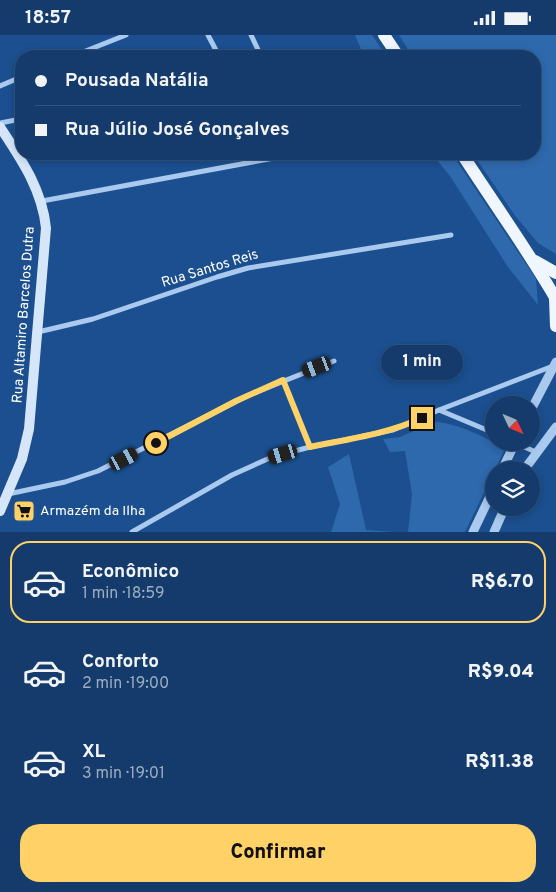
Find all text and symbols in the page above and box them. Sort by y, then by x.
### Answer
text: 18:57 [25,6,71,30]
text: Pousada Natália [65,69,209,93]
text: Rua Júlio José Gonçalves [65,118,290,142]
street label: Rua Altamiro Barcelos Dutra [9,226,39,404]
street label: Rua Santos Reis [159,246,261,292]
callout: 1 min [381,345,463,381]
text: 1 min [402,352,442,372]
car [300,355,333,379]
north arrow [485,396,540,451]
map controls [485,396,540,516]
route end [411,407,433,429]
route start [145,432,167,454]
car [266,442,299,466]
car [107,445,140,473]
button: layers [485,461,540,516]
supermarket icon: Armazém da Ilha [12,499,36,523]
place label: Armazém da Ilha [40,503,145,520]
icon: car [22,560,67,605]
text: Econômico [82,560,179,584]
text: R$6.70 [471,570,534,594]
text: 1 min · 18:59 [82,584,165,604]
icon: car [22,650,67,695]
text: Conforto [82,650,159,674]
text: R$9.04 [468,660,534,684]
text: 2 min · 19:00 [82,674,169,694]
icon: car [22,740,67,785]
text: XL [82,740,105,764]
text: R$11.38 [465,750,534,774]
text: 3 min · 19:01 [82,764,165,784]
button: Confirmar [20,824,536,882]

